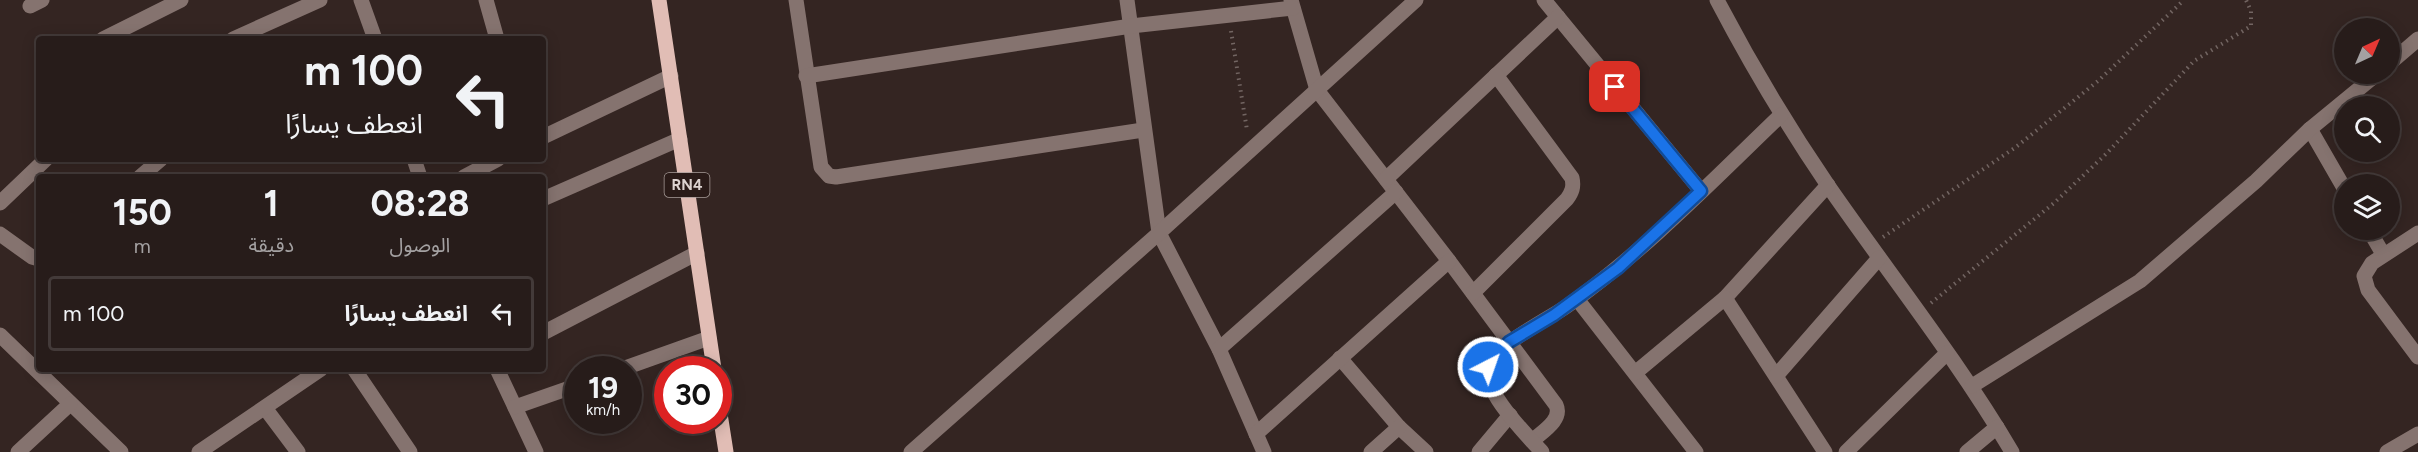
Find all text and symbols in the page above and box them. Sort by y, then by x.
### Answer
north arrow [2334,18,2400,84]
map controls [2334,18,2400,240]
text: 100 m [304,45,423,96]
icon: left [444,60,522,138]
pin [1589,61,1640,112]
icon: arrive [1598,70,1631,103]
button: search [2334,96,2400,162]
text: انعطف يسارًا [285,107,423,140]
road number: RN4 [664,173,710,197]
button: layers [2334,174,2400,240]
text: 1 [264,182,279,225]
text: 08:28 [370,182,470,225]
text: 150 [113,191,172,234]
text: دقيقة [248,233,294,257]
text: الوصول [390,233,450,257]
text: m [134,234,151,258]
icon: left [486,297,519,330]
text: 100 m [63,300,124,327]
text: انعطف يسارًا [345,300,468,327]
position arrow [1456,335,1520,399]
speed limit sign: 30 [654,356,732,434]
text: 19 [588,369,618,406]
text: km/h [586,401,620,419]

